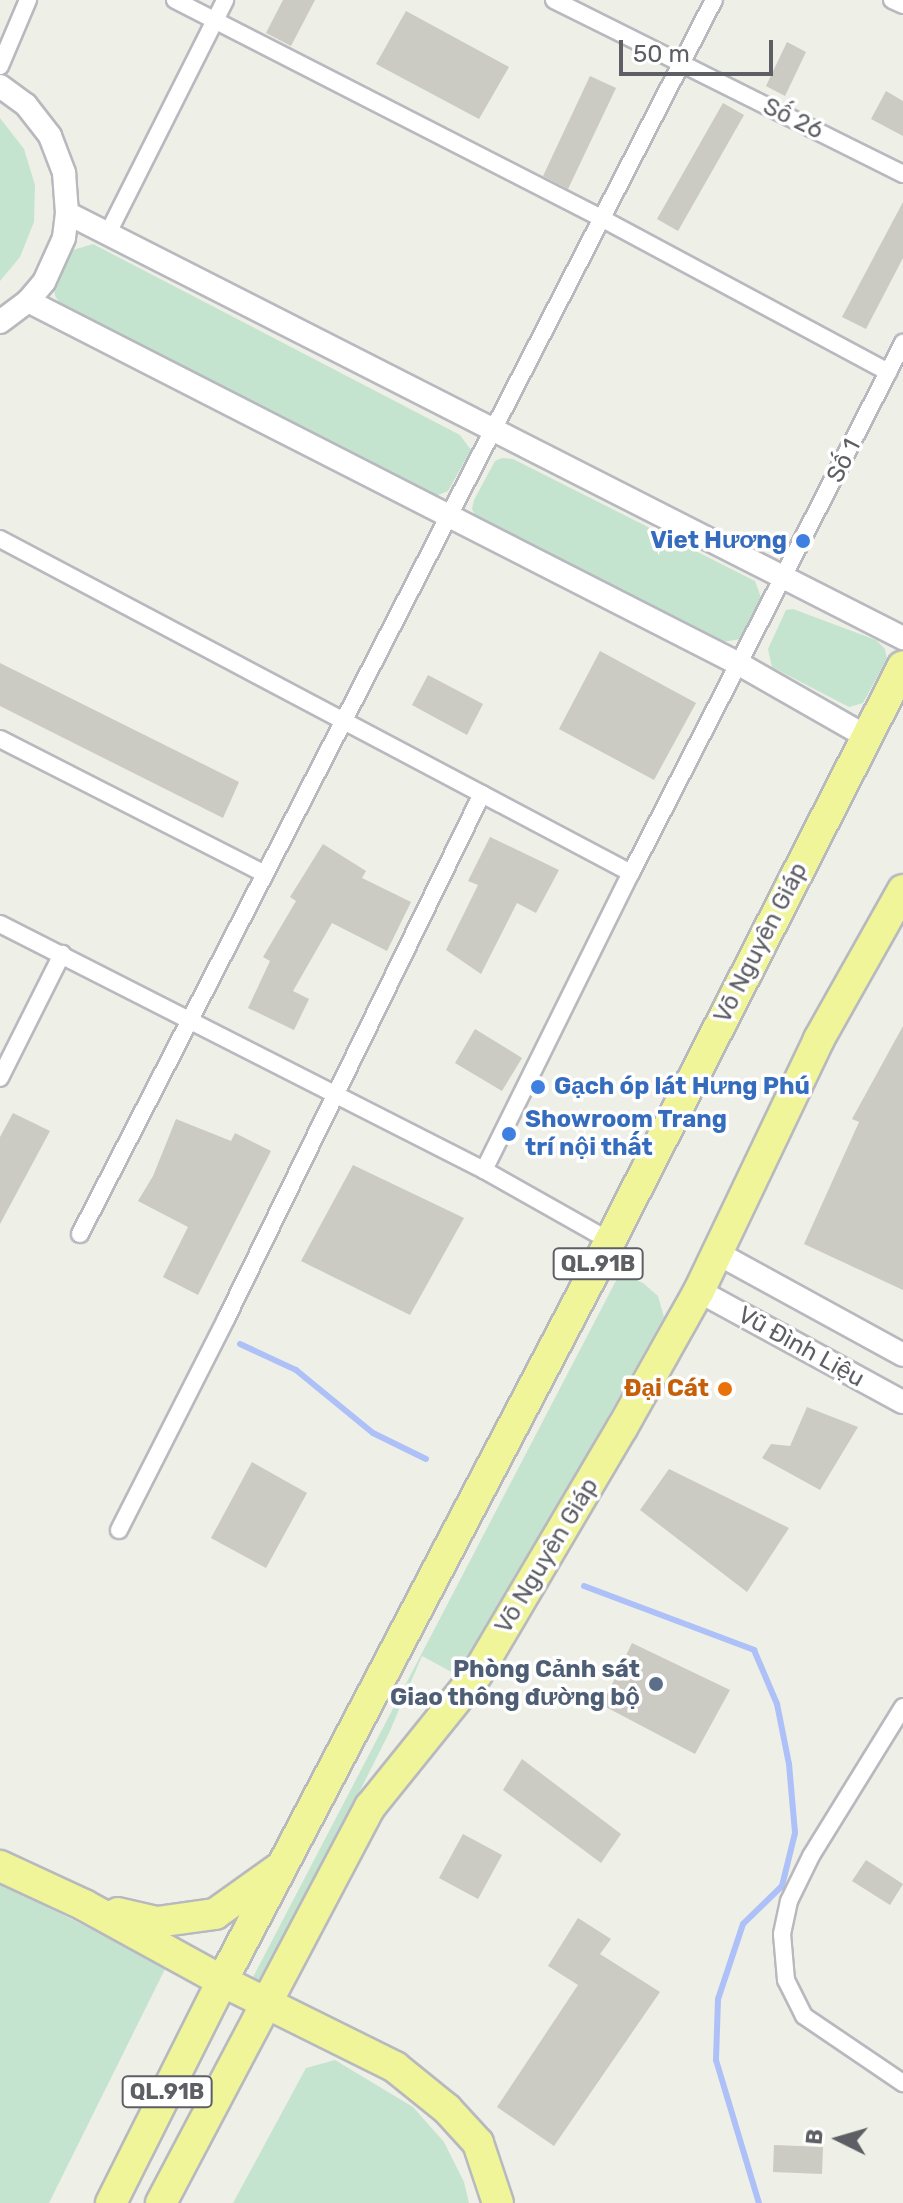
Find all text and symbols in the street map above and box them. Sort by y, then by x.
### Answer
scale bar [623,24,777,74]
text: 50 m [633,40,690,68]
street label: Số 26 [758,92,828,146]
street label: Số 1 [821,434,867,488]
place label: Viet Hương [650,527,787,555]
marker: Viet Hương [794,532,812,550]
street label: Võ Nguyên Giáp [708,858,814,1028]
place label: Gạch óp lát Hưng Phú [554,1073,810,1101]
marker: Gạch óp lát Hưng Phú [529,1078,547,1096]
place label: Showroom Trang trí nội thất [525,1106,727,1162]
marker: Showroom Trang trí nội thất [500,1125,518,1143]
road number: QL.91B [552,1246,644,1282]
street label: Vũ Đình Liệu [733,1300,869,1394]
place label: Đại Cát [624,1375,709,1403]
marker: Đại Cát [716,1380,734,1398]
street label: Võ Nguyên Giáp [489,1473,605,1639]
place label: Phòng Cảnh sát Giao thông đường bộ [390,1656,640,1712]
marker: Phòng Cảnh sát Giao thông đường bộ [647,1675,665,1693]
road number: QL.91B [121,2074,213,2110]
north arrow [799,2099,879,2179]
text: B [800,2128,829,2146]

